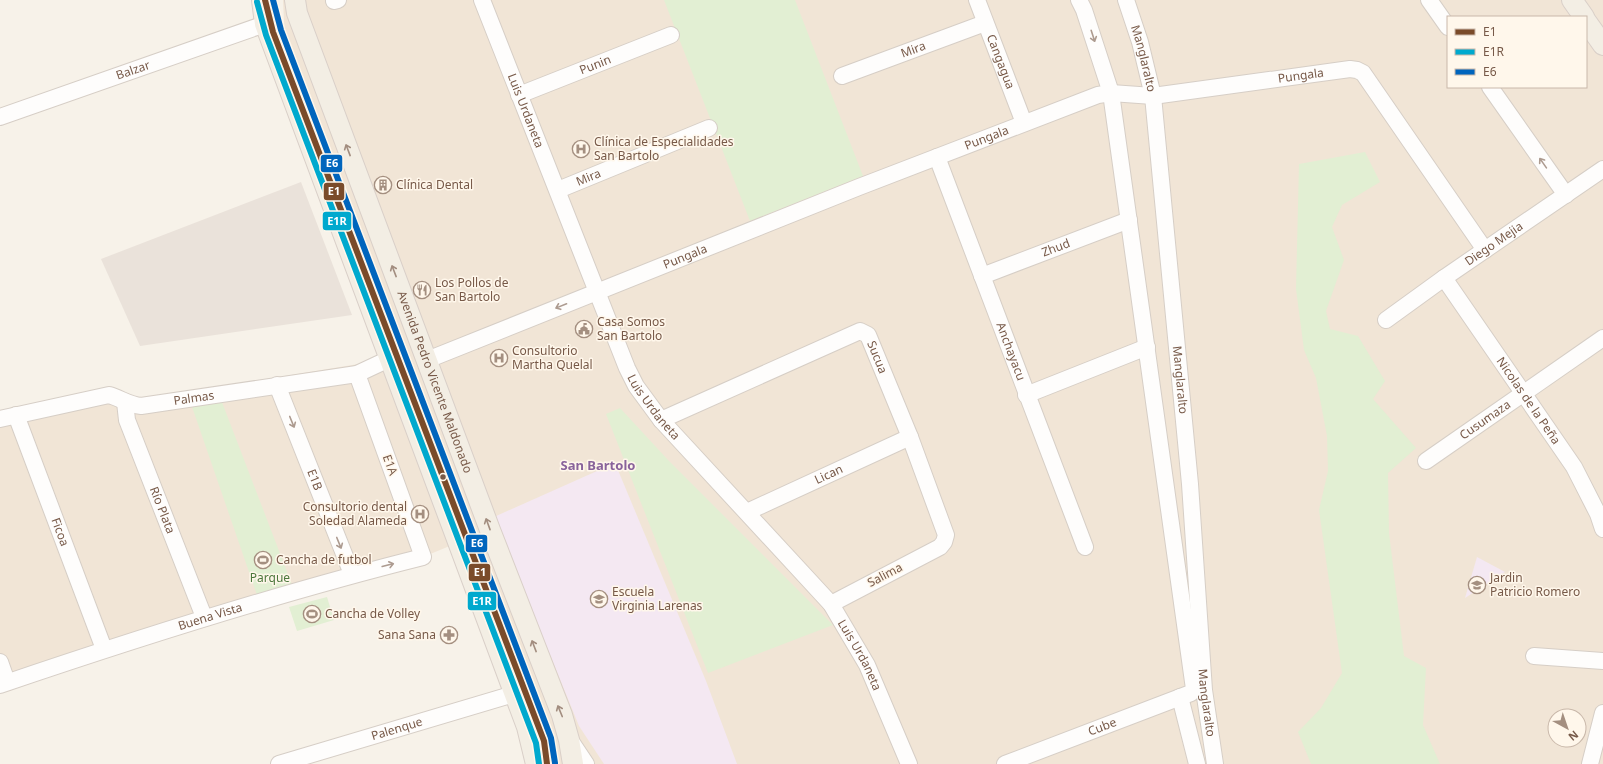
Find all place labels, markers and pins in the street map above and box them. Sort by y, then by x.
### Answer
place label: Clínica de Especialidades San Bartolo [594,133,734,164]
hospital icon: Clínica de Especialidades San Bartolo [571,139,591,159]
building icon: Clínica Dental [373,175,393,195]
place label: Clínica Dental [396,176,473,193]
place label: Los Pollos de San Bartolo [435,274,509,305]
restaurant icon: Los Pollos de San Bartolo [412,280,432,300]
place label: Casa Somos San Bartolo [597,313,665,344]
public building icon: Casa Somos San Bartolo [574,319,594,339]
place label: Consultorio Martha Quelal [512,342,593,373]
hospital icon: Consultorio Martha Quelal [489,348,509,368]
unlabelled marker [438,472,448,482]
place label: Consultorio dental Soledad Alameda [303,498,407,529]
hospital icon: Consultorio dental Soledad Alameda [410,504,430,524]
sports icon: Cancha de futbol [253,550,273,570]
place label: Cancha de futbol [276,551,372,568]
place label: Jardin Patricio Romero [1489,569,1580,600]
school or university icon: Jardin Patricio Romero [1467,575,1487,595]
place label: Escuela Virginia Larenas [612,583,703,614]
school or university icon: Escuela Virginia Larenas [589,589,609,609]
sports icon: Cancha de Volley [302,604,322,624]
place label: Cancha de Volley [325,605,421,622]
pharmacy icon: Sana Sana [439,625,459,645]
place label: Sana Sana [378,626,436,643]

